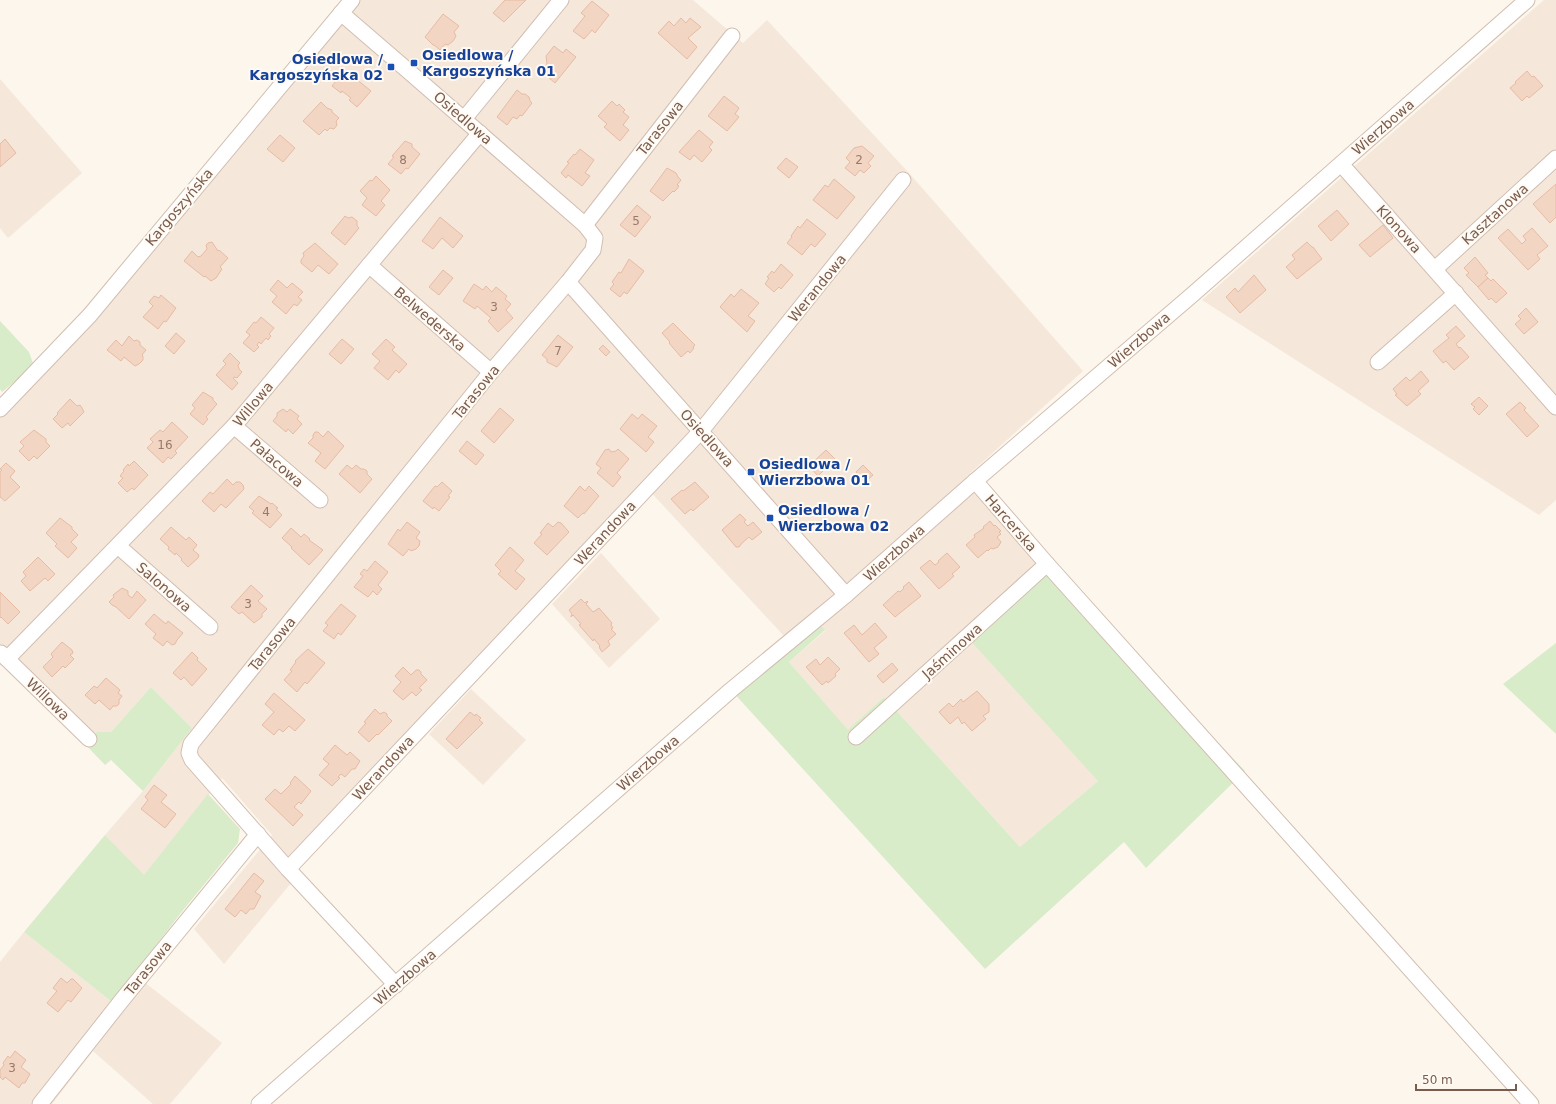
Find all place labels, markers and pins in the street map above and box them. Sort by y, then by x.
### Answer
place label: Osiedlowa / Kargoszyńska 01 [422,47,556,79]
place label: Osiedlowa / Kargoszyńska 02 [249,51,384,83]
marker: Osiedlowa / Kargoszyńska 01 [409,58,419,68]
marker: Osiedlowa / Kargoszyńska 02 [386,62,396,72]
place label: Osiedlowa / Wierzbowa 01 [759,456,870,488]
marker: Osiedlowa / Wierzbowa 01 [746,467,756,477]
place label: Osiedlowa / Wierzbowa 02 [778,502,889,534]
marker: Osiedlowa / Wierzbowa 02 [765,513,775,523]

